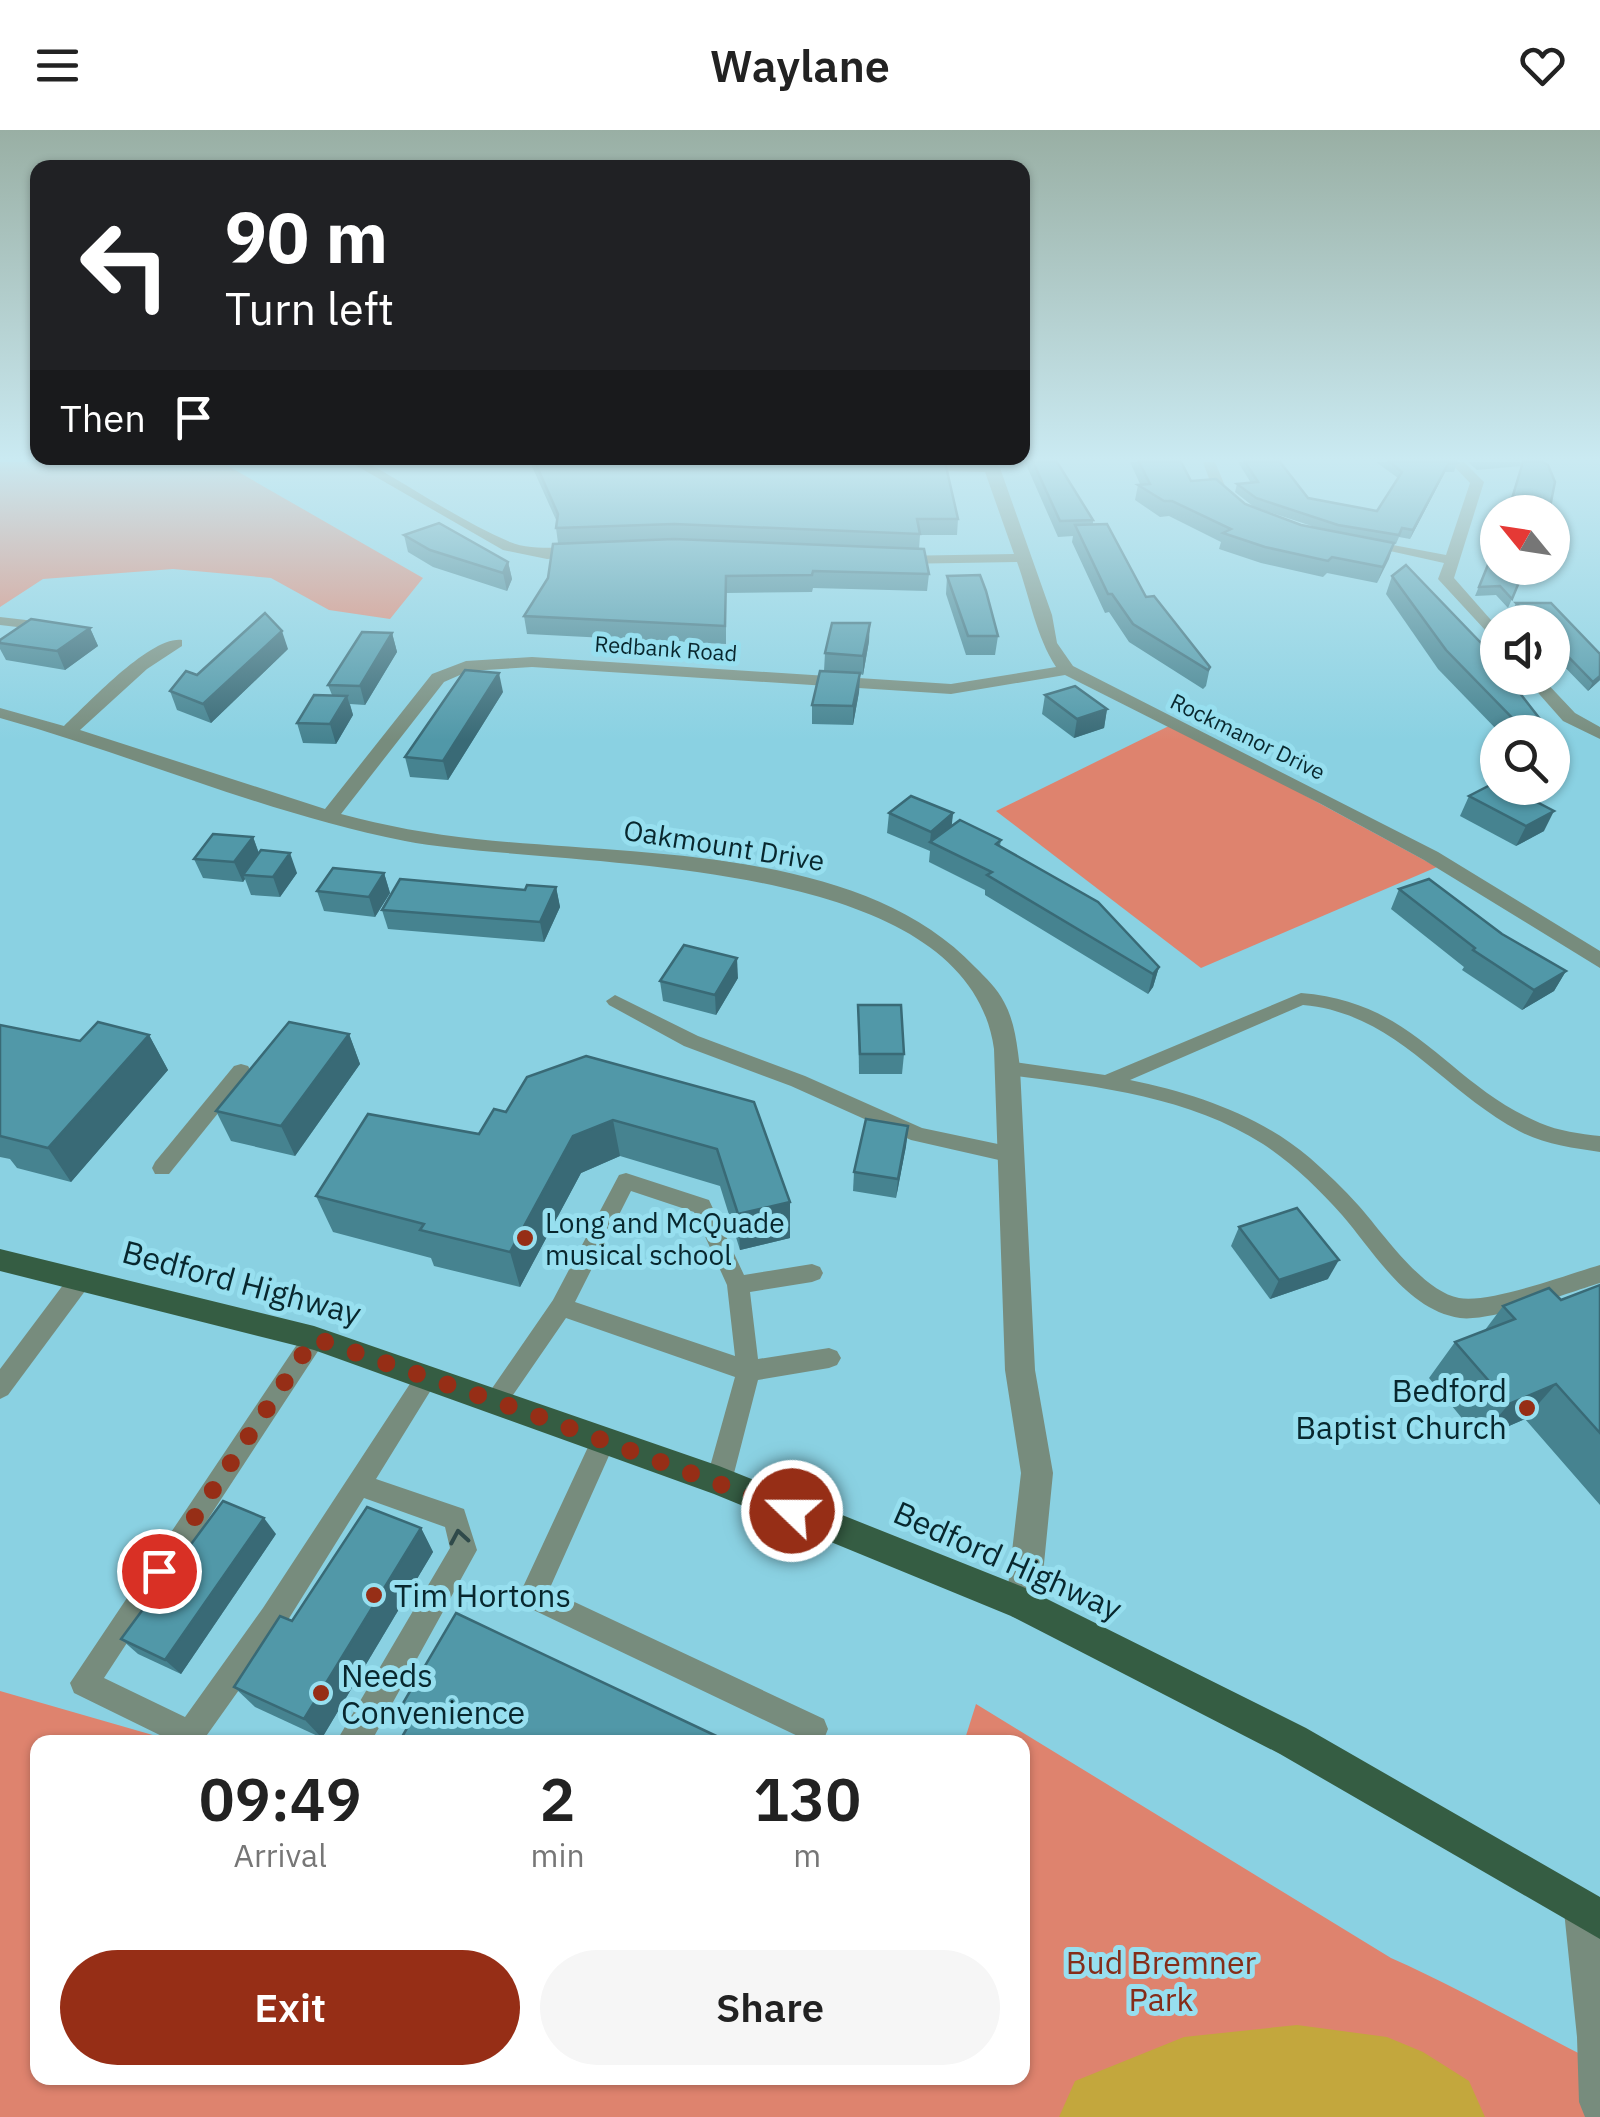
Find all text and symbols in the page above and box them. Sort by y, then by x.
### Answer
text: Waylane [710,36,890,94]
icon: menu [30,38,85,93]
icon: heart [1515,38,1570,93]
text: 90 m [225,191,388,282]
icon: left [60,200,190,330]
text: Turn left [225,279,394,337]
icon: arrive [166,390,221,445]
text: Then [60,393,146,442]
north arrow [1480,495,1570,585]
map controls [1480,495,1570,805]
button: sound [1480,605,1570,695]
street label: Redbank Road [594,629,738,667]
street label: Rockmanor Drive [1166,686,1330,786]
button: search [1480,715,1570,805]
street label: Oakmount Drive [621,811,827,879]
place label: Long and McQuade musical school [545,1204,785,1273]
marker: Long and McQuade musical school [514,1227,536,1249]
street label: Bedford Highway [118,1230,366,1334]
place label: Bedford Baptist Church [1295,1369,1507,1448]
marker: Bedford Baptist Church [1516,1397,1538,1419]
position arrow [740,1459,844,1563]
street label: Bedford Highway [887,1491,1129,1629]
pin [117,1529,202,1614]
one-way arrow [449,1529,470,1545]
icon: arrive [132,1544,187,1599]
place label: Tim Hortons [394,1574,571,1616]
marker: Tim Hortons [363,1584,385,1606]
place label: Needs Convenience [341,1654,525,1733]
marker: Needs Convenience [310,1682,332,1704]
text: 09:49 [199,1759,362,1838]
text: 2 [540,1759,576,1838]
text: 130 [753,1759,861,1838]
text: Arrival [234,1834,327,1876]
text: min [530,1834,585,1876]
text: m [793,1834,821,1876]
park label: Bud Bremner Park [1066,1941,1257,2020]
button: Exit [60,1950,520,2065]
button: Share [540,1950,1000,2065]

